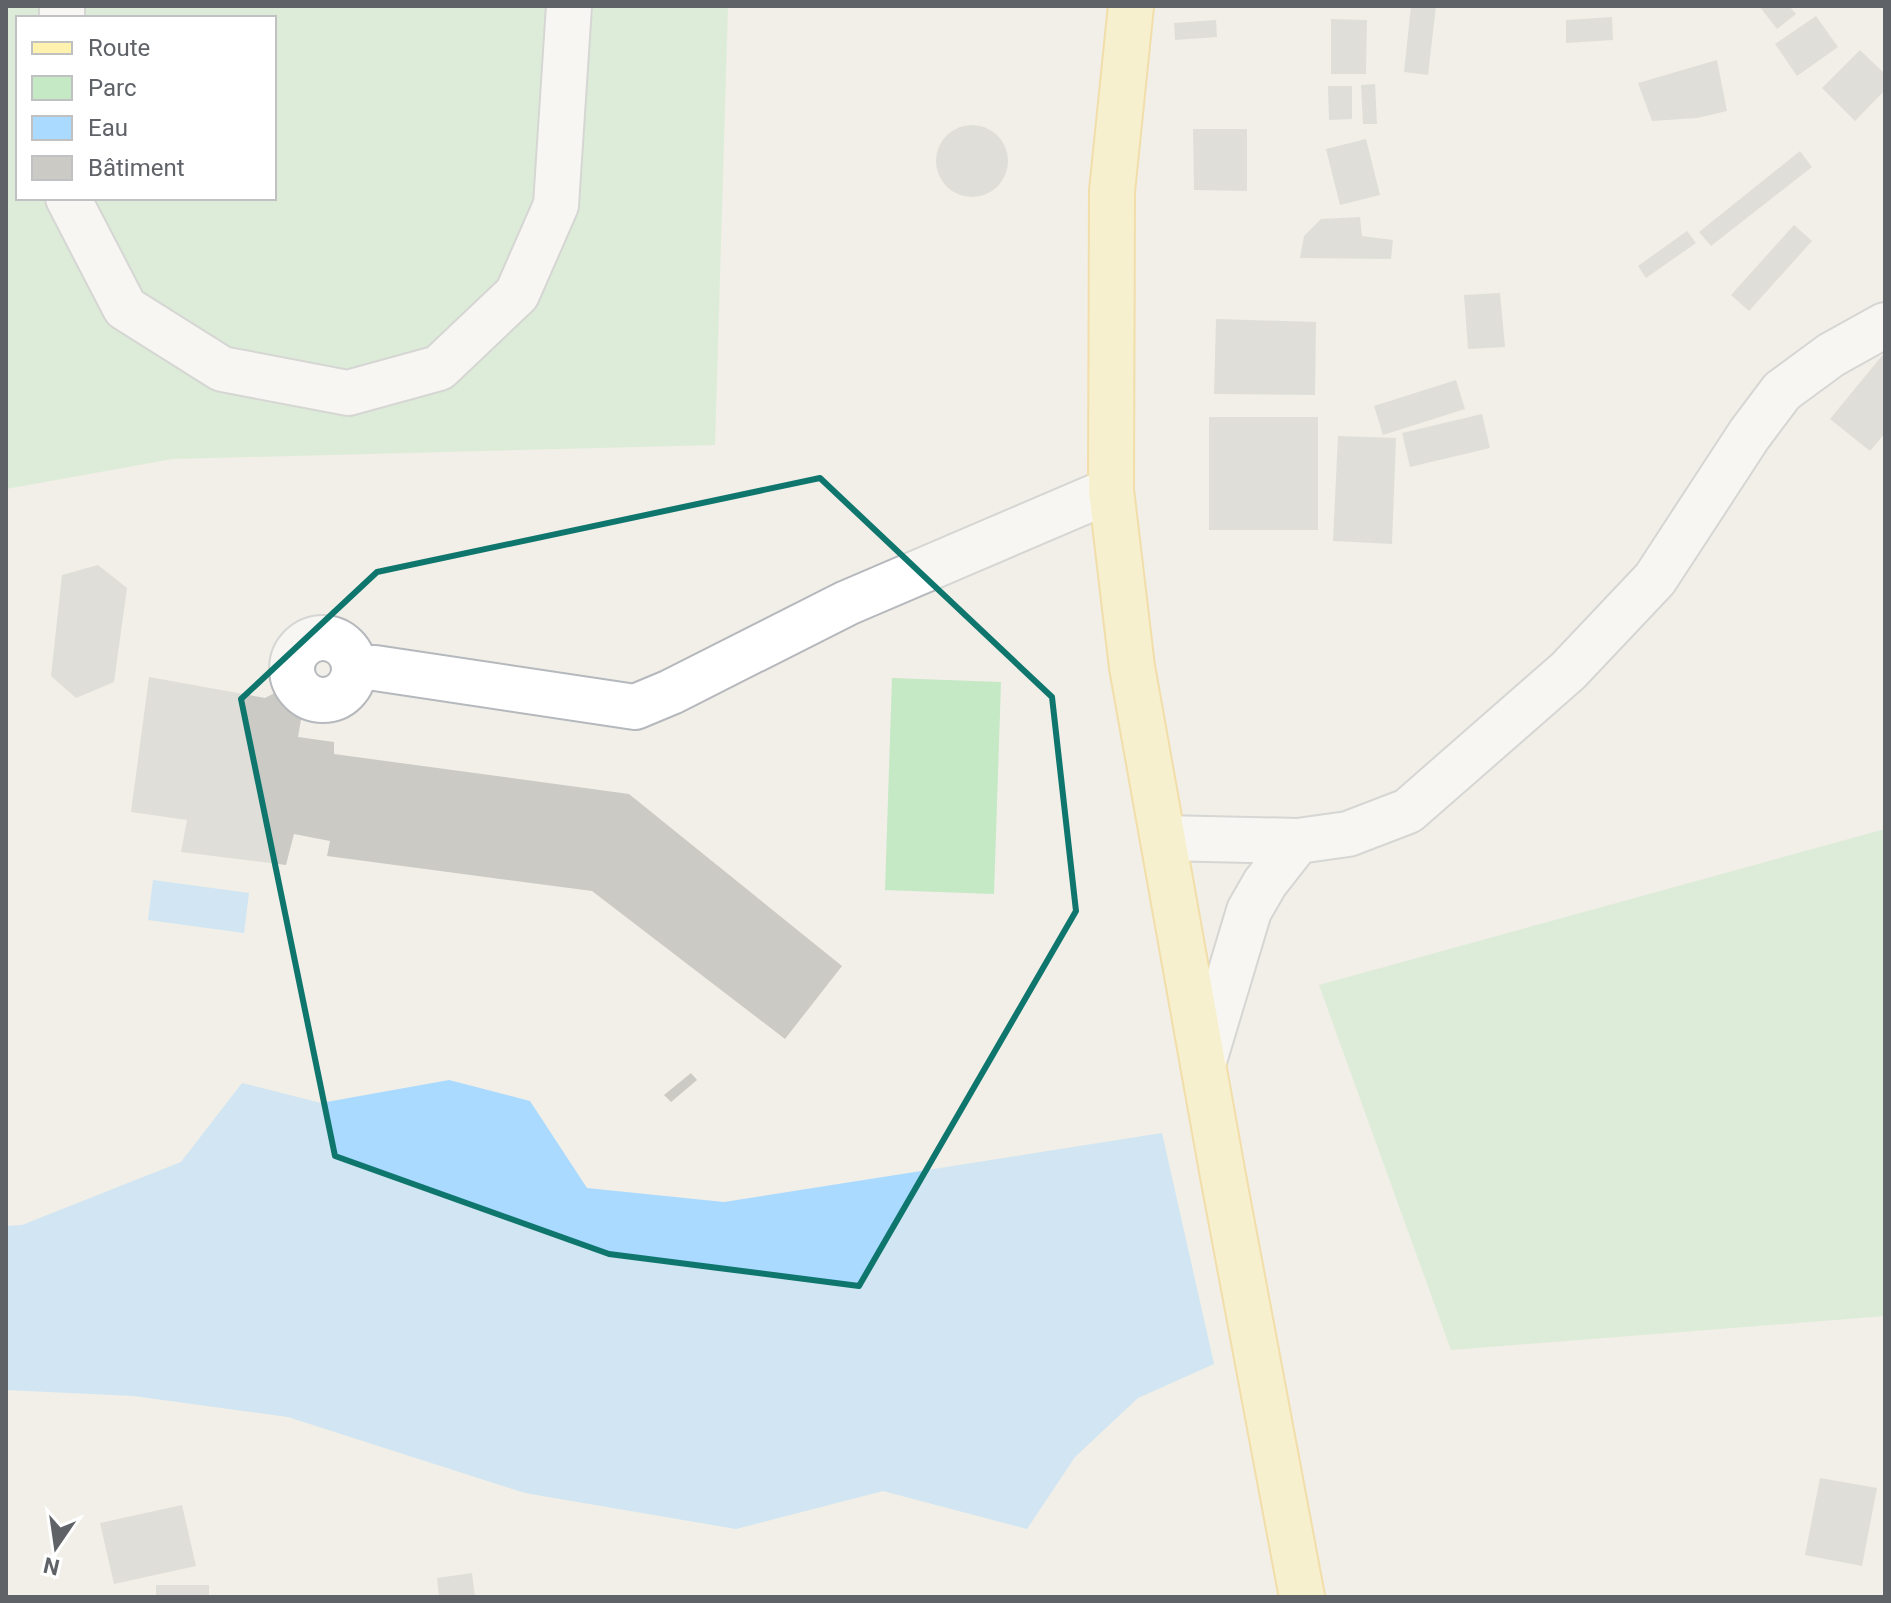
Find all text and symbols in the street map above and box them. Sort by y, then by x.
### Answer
legend [16,16,276,200]
text: Route [88,34,150,62]
text: Parc [88,74,137,102]
text: Eau [88,114,128,142]
text: Bâtiment [88,154,185,182]
north arrow [16,1507,96,1587]
text: N [41,1552,62,1580]

